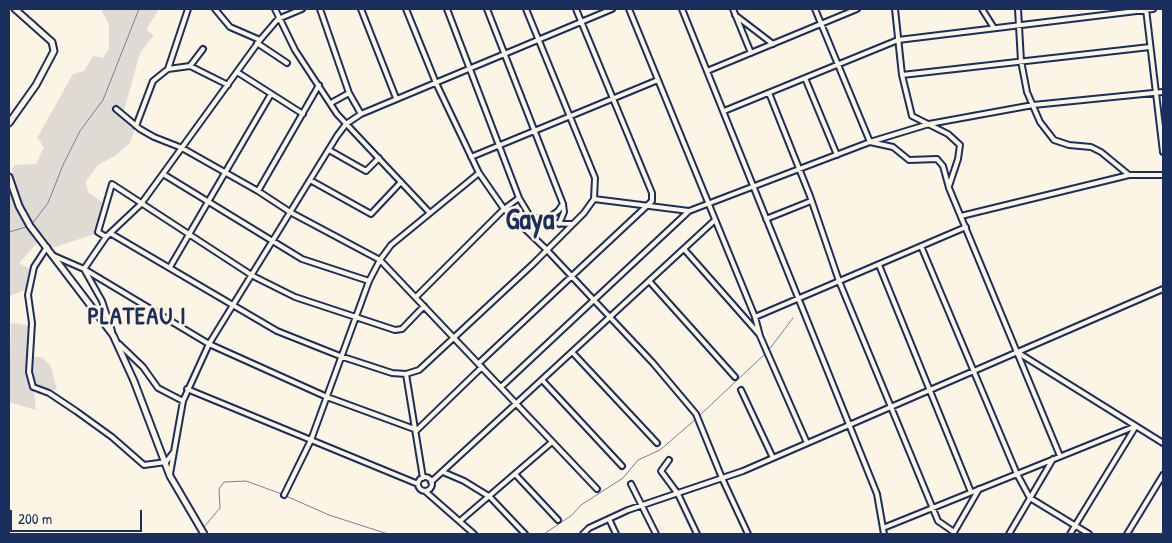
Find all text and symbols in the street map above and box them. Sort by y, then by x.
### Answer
district label: Gaya [506,204,554,238]
district label: PLATEAU I [86,304,188,332]
scale bar [12,500,145,532]
text: 200 m [18,508,52,529]

